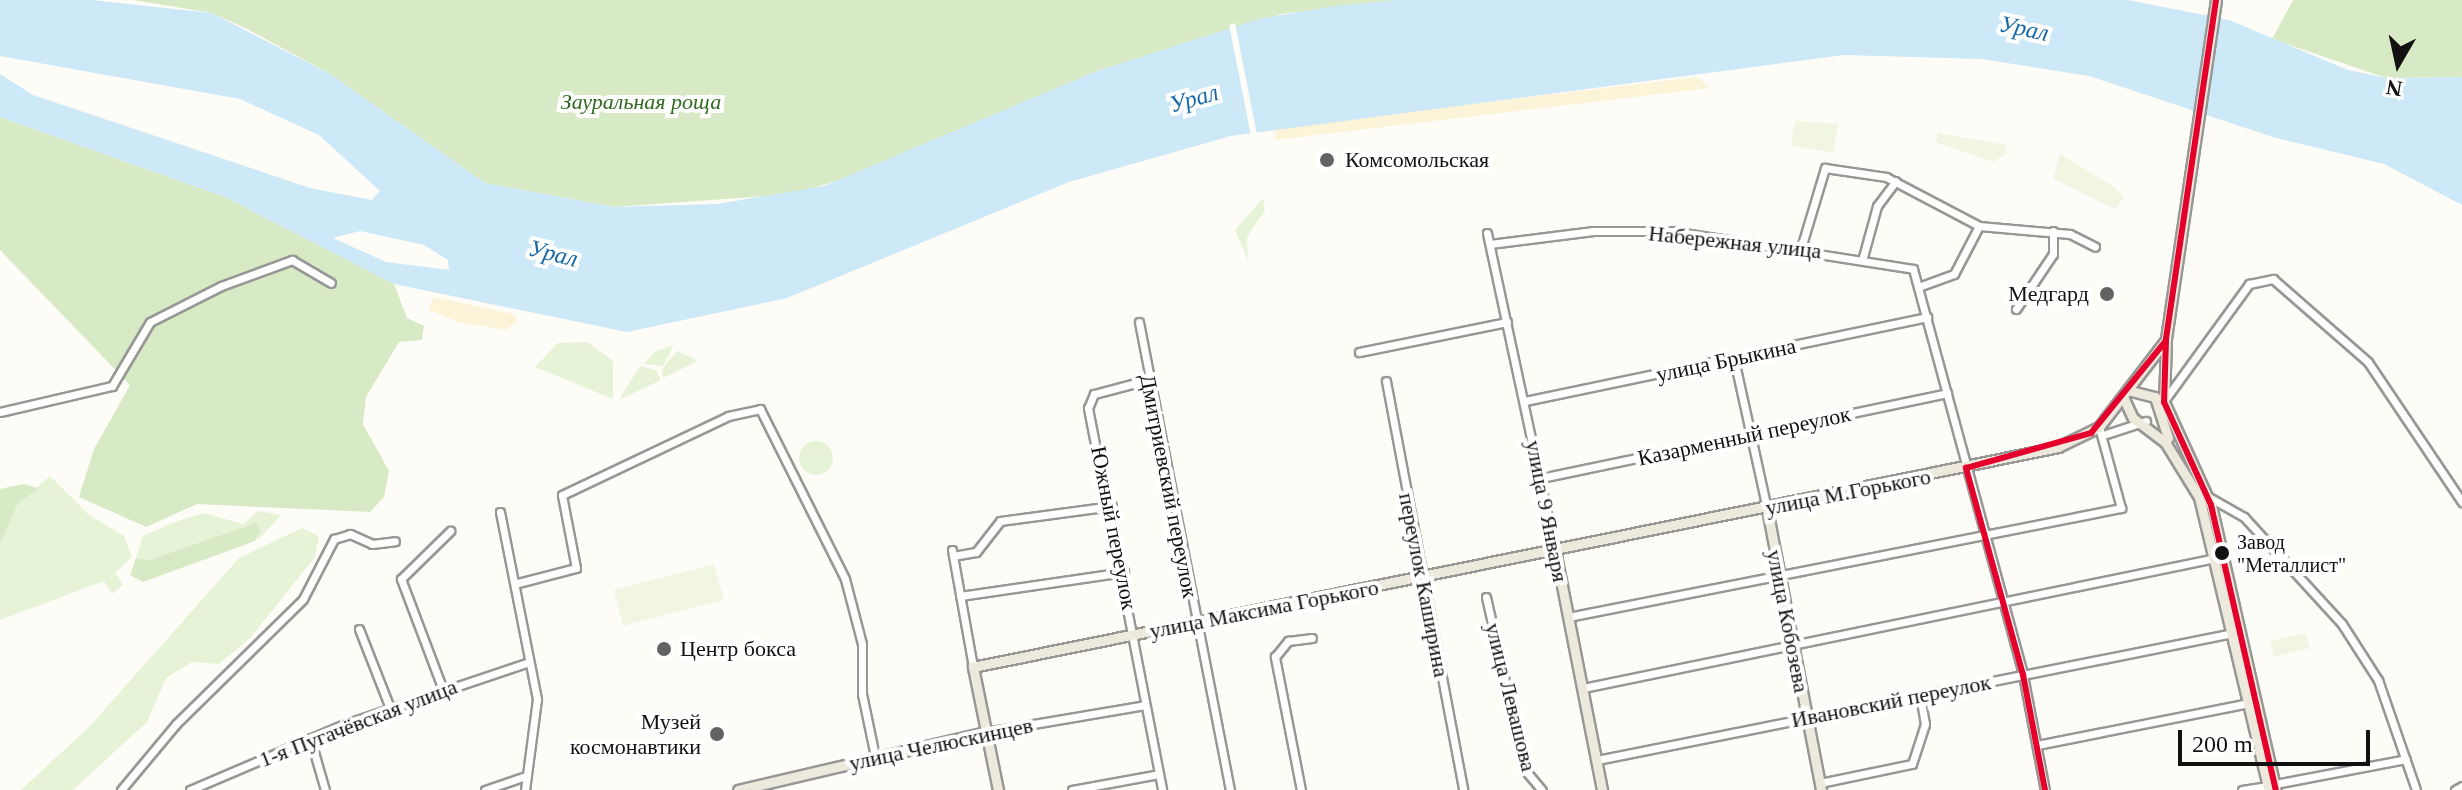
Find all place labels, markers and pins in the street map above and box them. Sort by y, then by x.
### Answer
place label: Комсомольская [1345,147,1489,173]
marker: Комсомольская [1316,149,1338,171]
place label: Медгард [2008,281,2089,307]
marker: Медгард [2096,283,2118,305]
place label: Завод "Металлист" [2237,530,2346,577]
marker: Завод "Металлист" [2214,545,2230,561]
place label: Центр бокса [680,636,796,662]
marker: Центр бокса [655,640,673,658]
place label: Музей космонавтики [570,708,701,760]
marker: Музей космонавтики [708,725,726,743]

